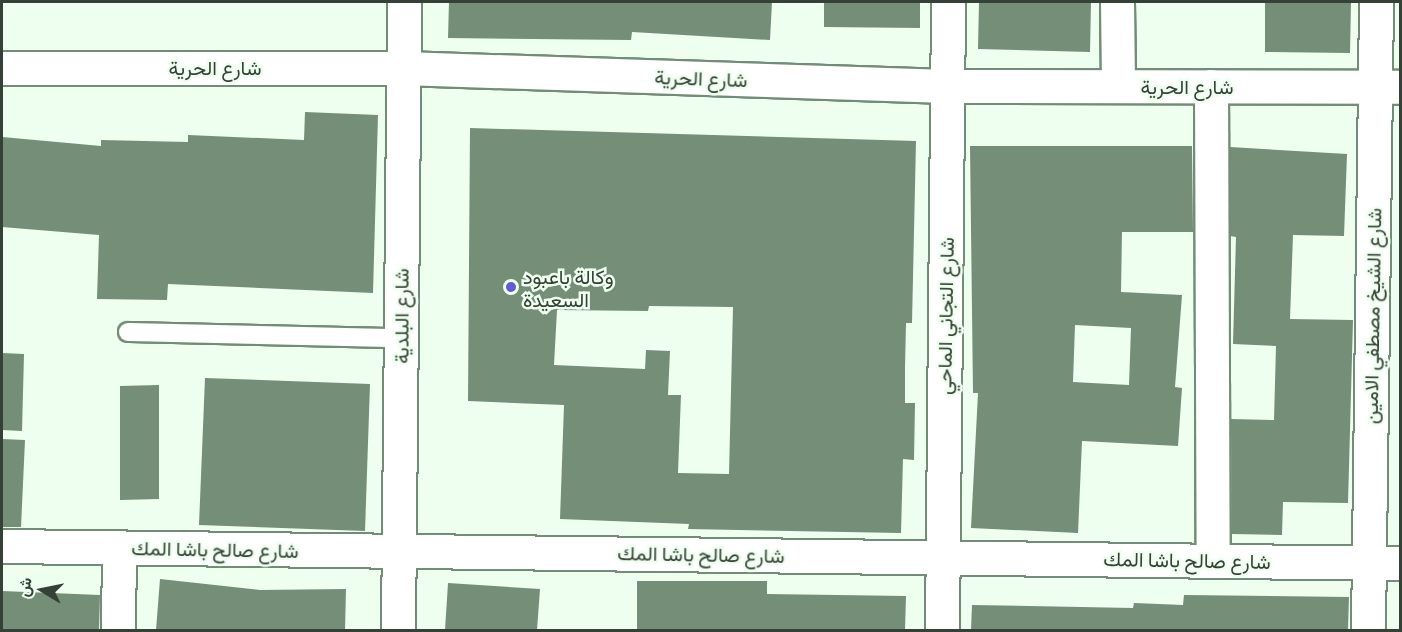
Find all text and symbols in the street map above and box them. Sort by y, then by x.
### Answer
street label: شارع الحرية [168,55,262,79]
street label: شارع الحرية [654,64,748,92]
street label: شارع الحرية [1140,74,1234,98]
street label: شارع الشيخ مصطفي الامين [1358,208,1386,424]
street label: شارع التجاني الماحي [932,237,958,395]
place label: وكالة باعبود السعيدة [523,264,614,311]
street label: شارع البلدية [389,268,413,364]
marker: وكالة باعبود السعيدة [504,280,518,294]
street label: شارع صالح باشا المك [131,536,299,562]
street label: شارع صالح باشا المك [617,541,785,567]
street label: شارع صالح باشا المك [1103,547,1271,573]
north arrow [12,560,72,620]
text: ش [13,576,35,598]

